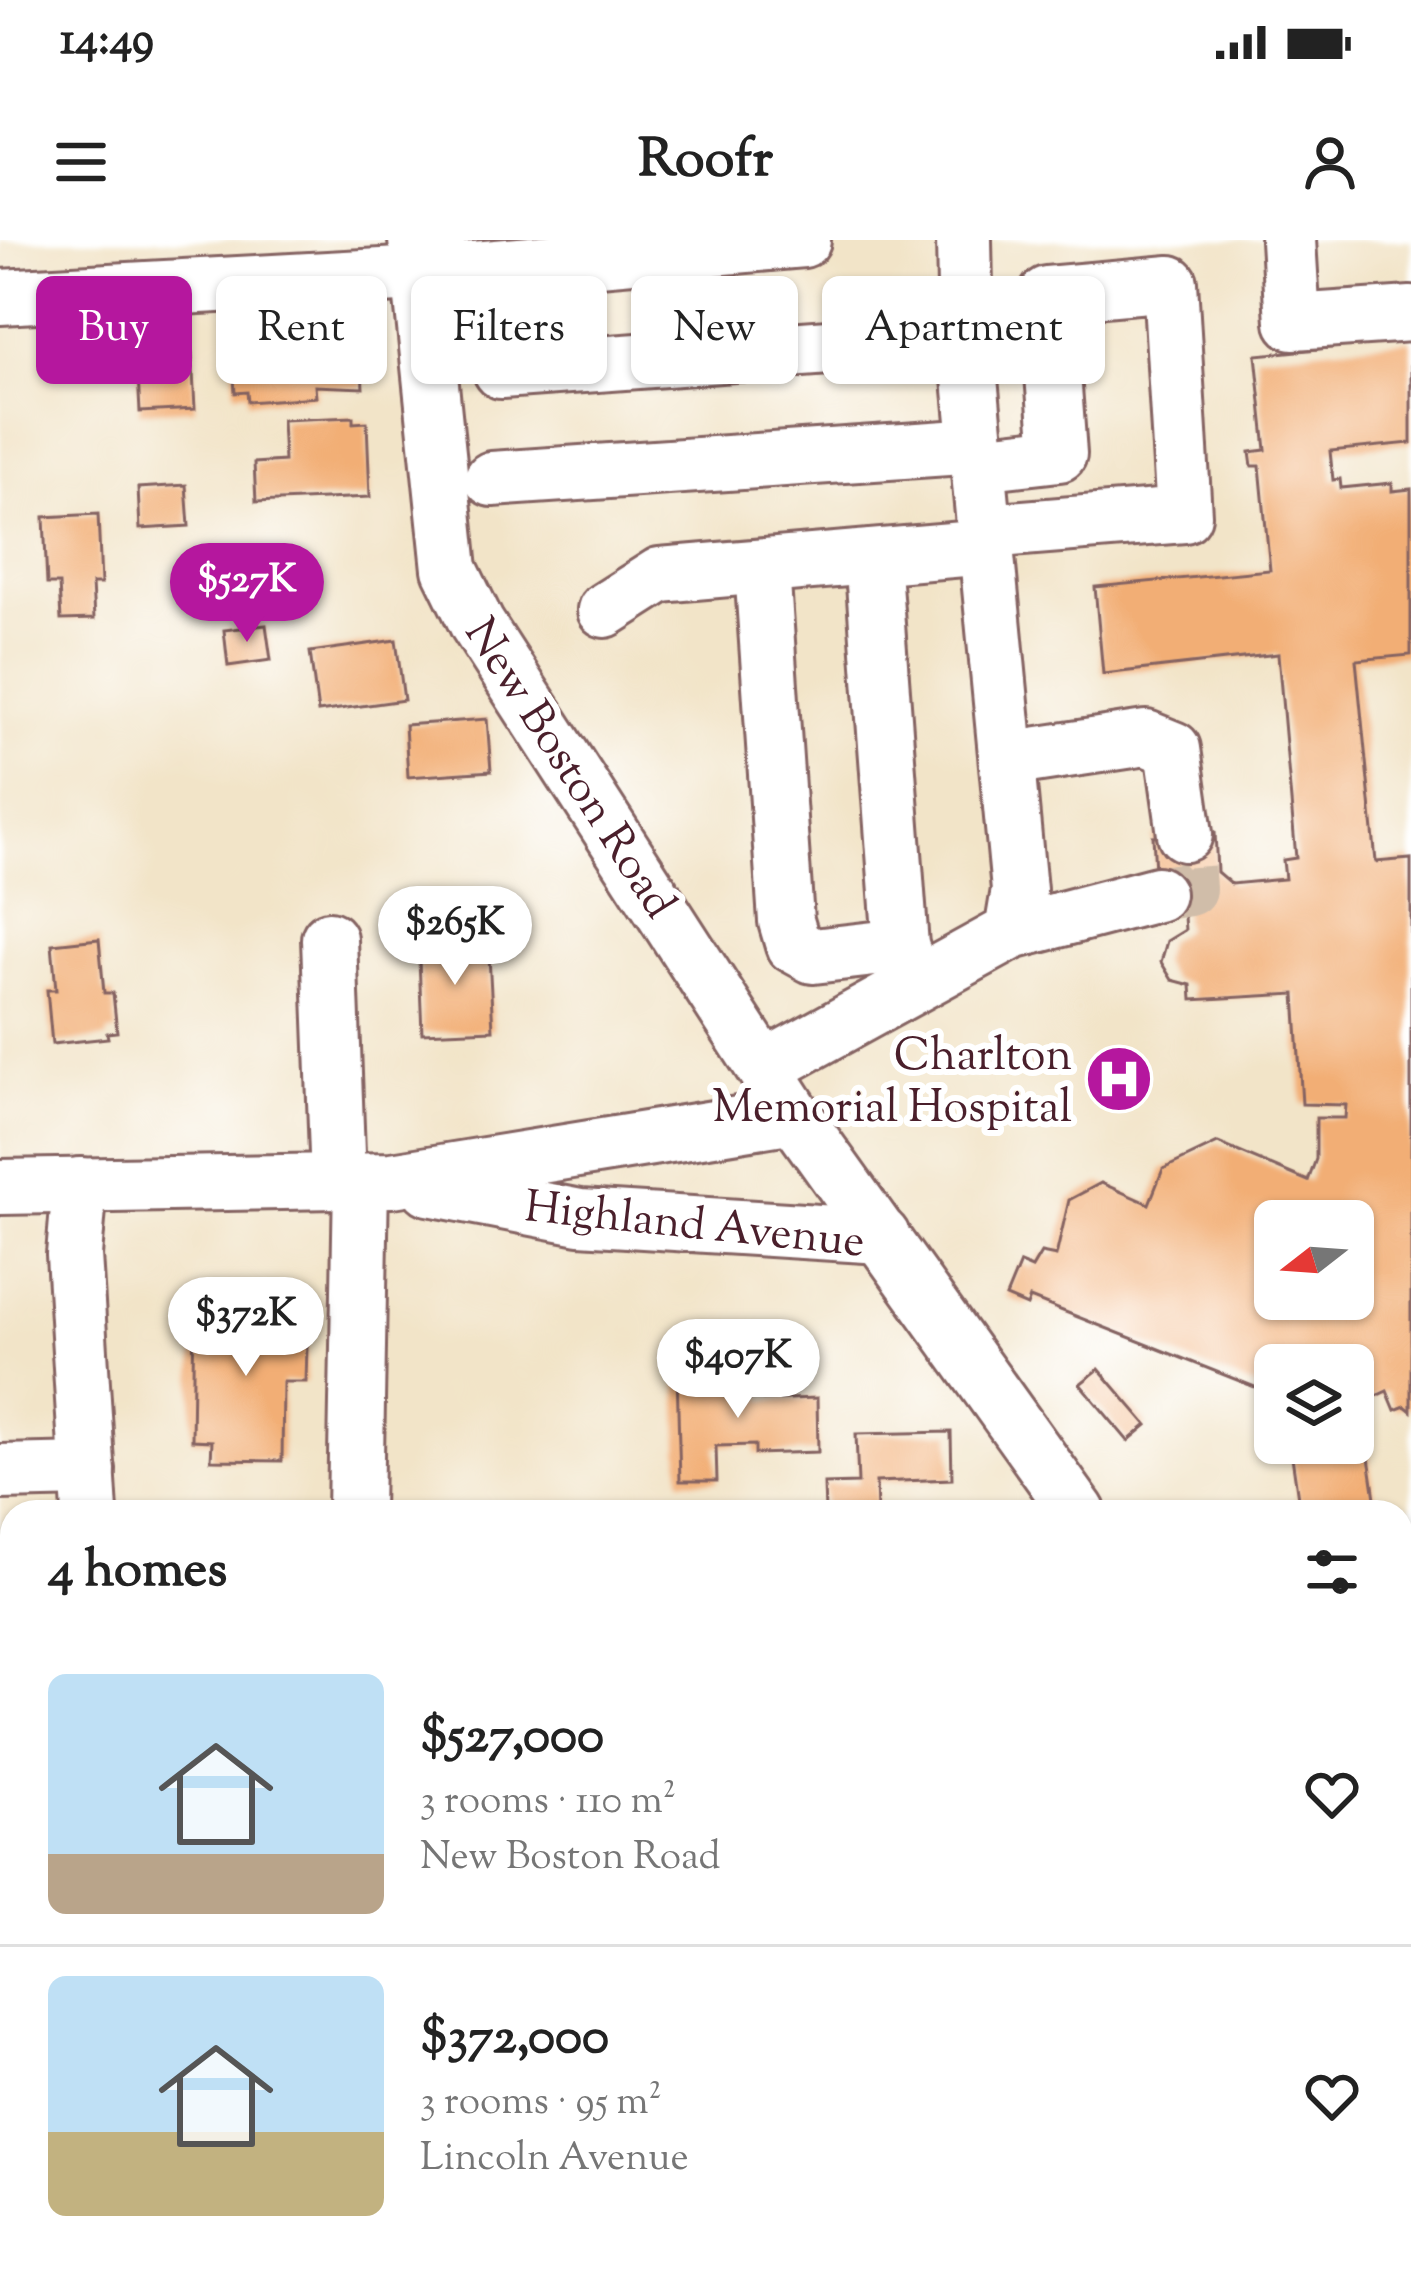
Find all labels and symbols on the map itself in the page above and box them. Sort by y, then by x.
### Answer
pin: $527K [163,543,331,645]
street label: New Boston Road [446,607,689,933]
pin: $265K [371,886,539,988]
place label: Charlton Memorial Hospital [712,1026,1072,1143]
hospital icon: Charlton Memorial Hospital [1084,1044,1154,1114]
street label: Highland Avenue [521,1177,868,1278]
north arrow [1254,1200,1374,1320]
pin: $372K [162,1277,330,1379]
pin: $407K [654,1319,822,1421]

